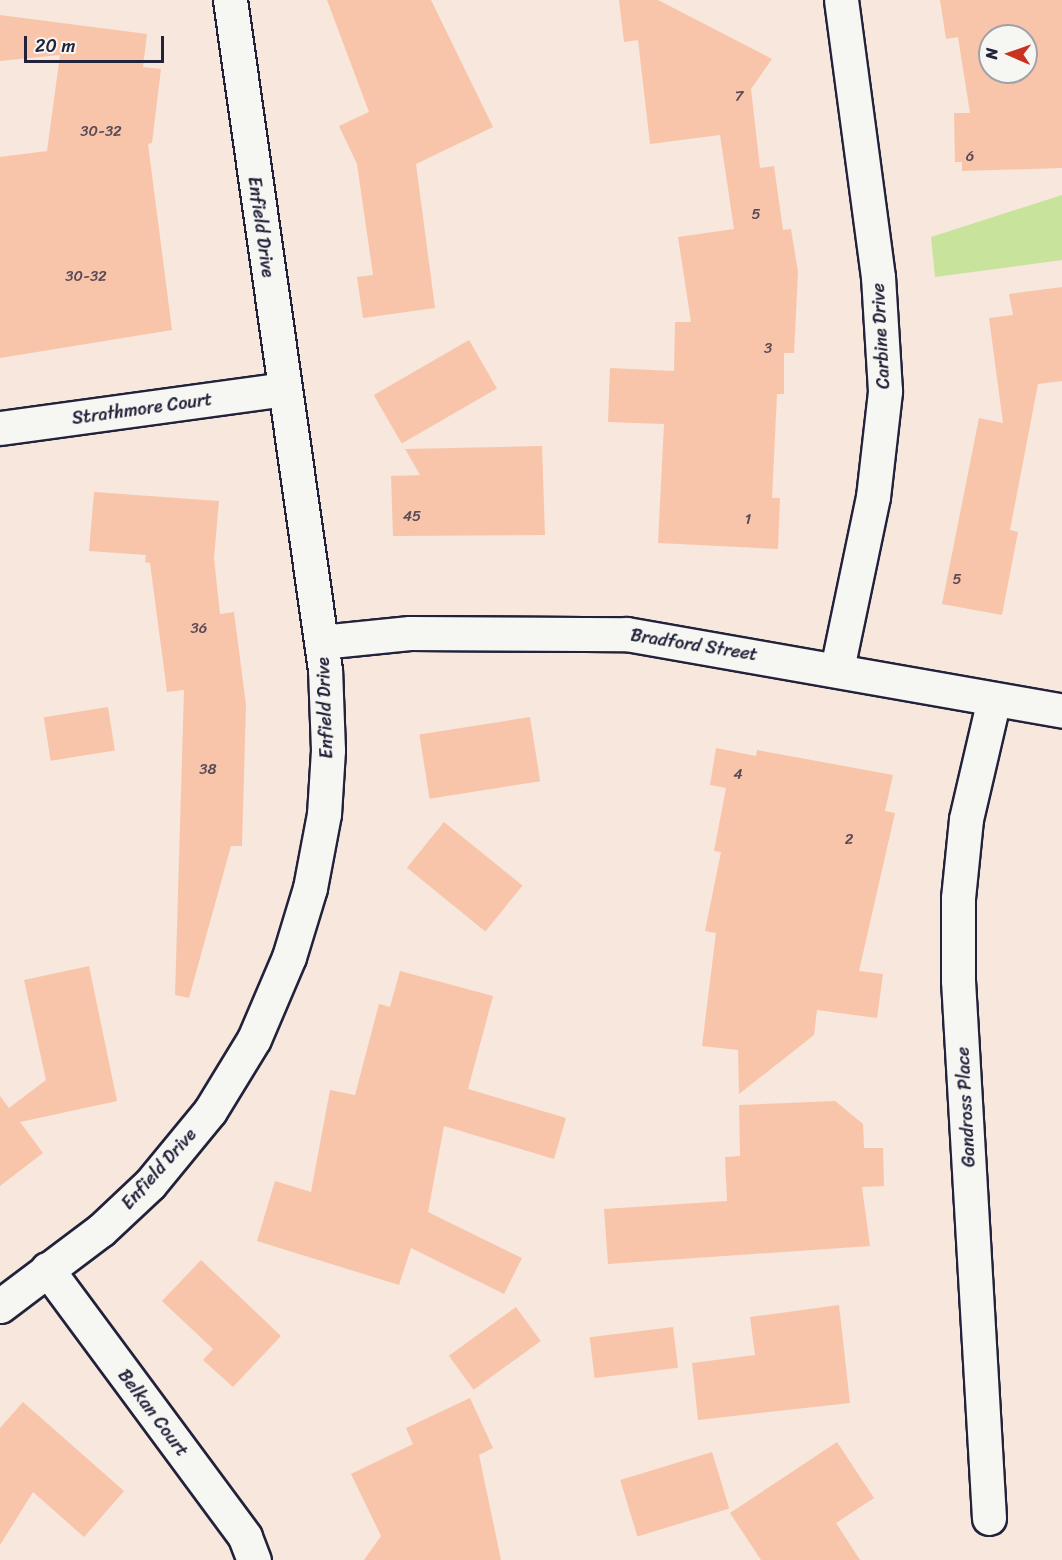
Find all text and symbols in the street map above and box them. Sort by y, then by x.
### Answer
scale bar [27,24,166,62]
north arrow [978,24,1038,84]
text: 20 m [35,30,75,62]
text: N [977,47,1006,59]
house number: 7 [735,88,743,106]
house number: 30-32 [80,123,122,141]
house number: 6 [966,148,974,166]
street label: Enfield Drive [243,175,279,279]
house number: 5 [751,206,761,224]
house number: 30-32 [65,268,107,286]
street label: Carbine Drive [867,282,895,390]
house number: 3 [764,340,772,358]
street label: Strathmore Court [71,388,213,430]
house number: 45 [403,508,421,526]
house number: 1 [745,511,751,529]
house number: 5 [952,571,962,589]
house number: 36 [191,620,207,638]
street label: Bradford Street [629,624,759,666]
street label: Enfield Drive [312,657,338,759]
house number: 38 [199,761,217,779]
house number: 4 [733,766,743,784]
house number: 2 [845,831,853,849]
street label: Gandross Place [952,1046,980,1168]
street label: Enfield Drive [117,1124,201,1214]
street label: Belkan Court [113,1365,193,1461]

